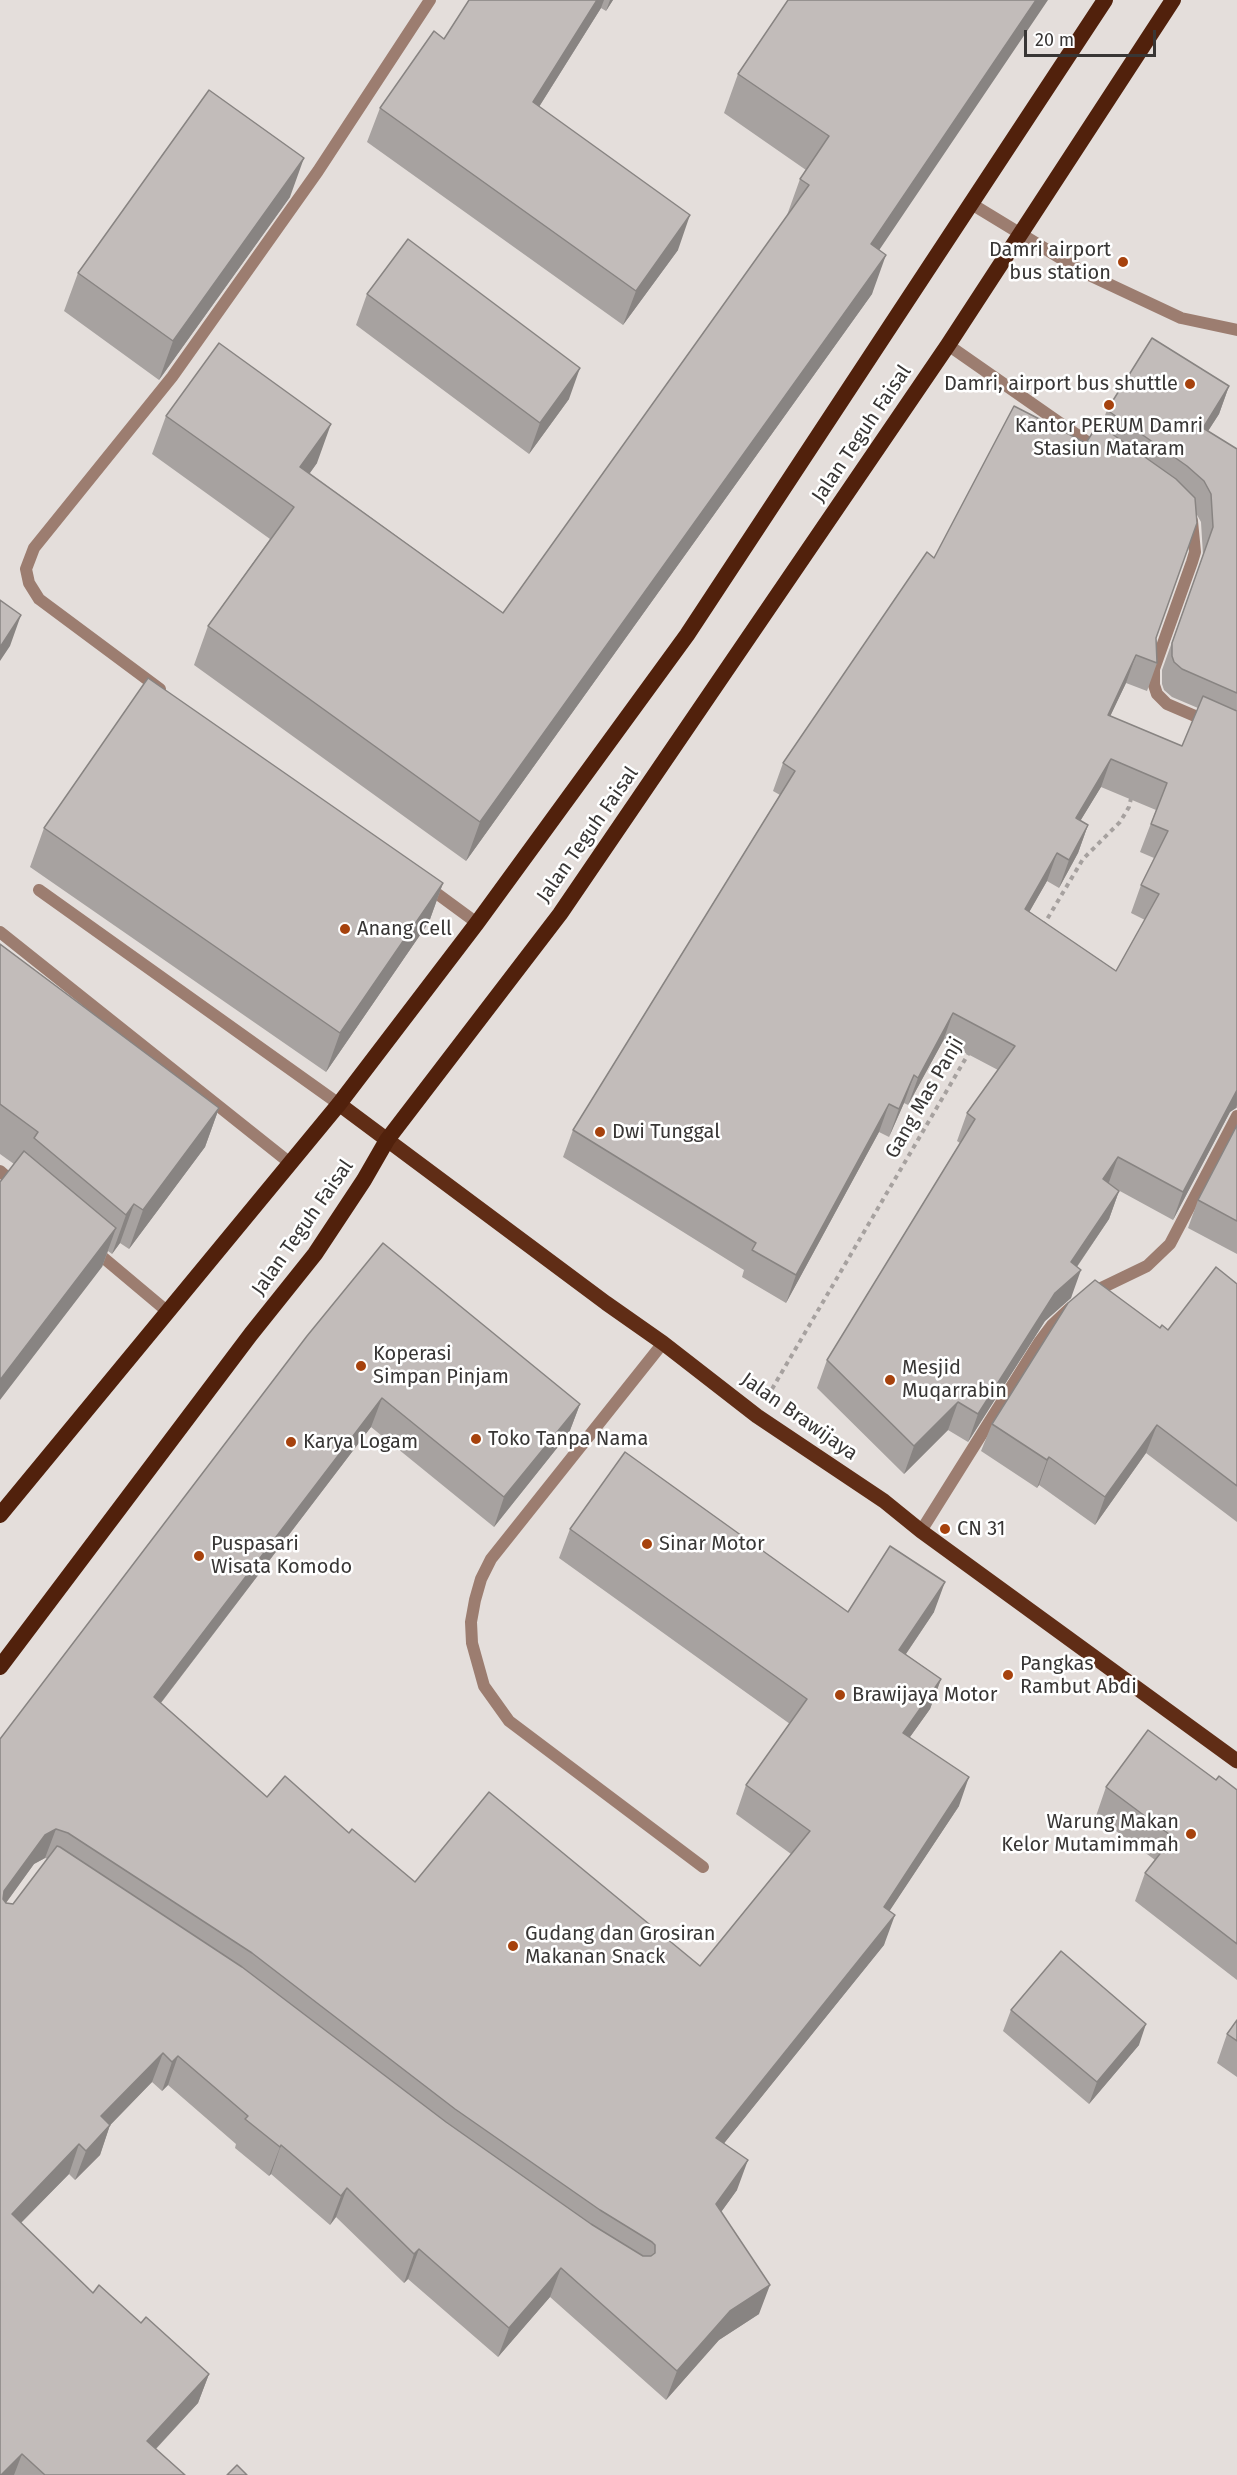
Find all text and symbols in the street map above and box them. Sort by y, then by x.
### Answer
scale bar [1027,18,1159,56]
text: 20 m [1035,29,1074,51]
place label: Damri airport bus station [989,238,1111,285]
marker: Damri airport bus station [1116,255,1130,269]
street label: Jalan Teguh Faisal [807,361,917,507]
place label: Damri, airport bus shuttle [944,372,1178,396]
marker: Damri, airport bus shuttle [1183,377,1197,391]
marker: Kantor PERUM Damri Stasiun Mataram [1102,398,1116,412]
place label: Kantor PERUM Damri Stasiun Mataram [1015,414,1203,461]
street label: Jalan Teguh Faisal [532,762,644,908]
place label: Anang Cell [357,917,452,941]
marker: Anang Cell [338,922,352,936]
street label: Gang Mas Panji [881,1033,969,1163]
place label: Dwi Tunggal [612,1120,720,1144]
marker: Dwi Tunggal [593,1125,607,1139]
street label: Jalan Teguh Faisal [247,1155,359,1301]
place label: Koperasi Simpan Pinjam [373,1342,509,1389]
place label: Mesjid Muqarrabin [902,1356,1007,1403]
marker: Koperasi Simpan Pinjam [354,1359,368,1373]
street label: Jalan Brawijaya [736,1368,862,1466]
marker: Mesjid Muqarrabin [883,1373,897,1387]
place label: Toko Tanpa Nama [488,1427,648,1451]
place label: Karya Logam [303,1430,418,1454]
marker: Toko Tanpa Nama [469,1432,483,1446]
marker: Karya Logam [284,1435,298,1449]
place label: CN 31 [957,1517,1005,1541]
marker: CN 31 [938,1522,952,1536]
place label: Puspasari Wisata Komodo [211,1532,352,1579]
place label: Sinar Motor [659,1532,765,1556]
marker: Sinar Motor [640,1537,654,1551]
marker: Puspasari Wisata Komodo [192,1549,206,1563]
place label: Pangkas Rambut Abdi [1020,1652,1137,1699]
marker: Pangkas Rambut Abdi [1001,1668,1015,1682]
place label: Brawijaya Motor [852,1683,997,1707]
marker: Brawijaya Motor [833,1688,847,1702]
place label: Warung Makan Kelor Mutamimmah [1001,1810,1179,1857]
marker: Warung Makan Kelor Mutamimmah [1184,1827,1198,1841]
place label: Gudang dan Grosiran Makanan Snack [525,1922,715,1969]
marker: Gudang dan Grosiran Makanan Snack [506,1939,520,1953]

